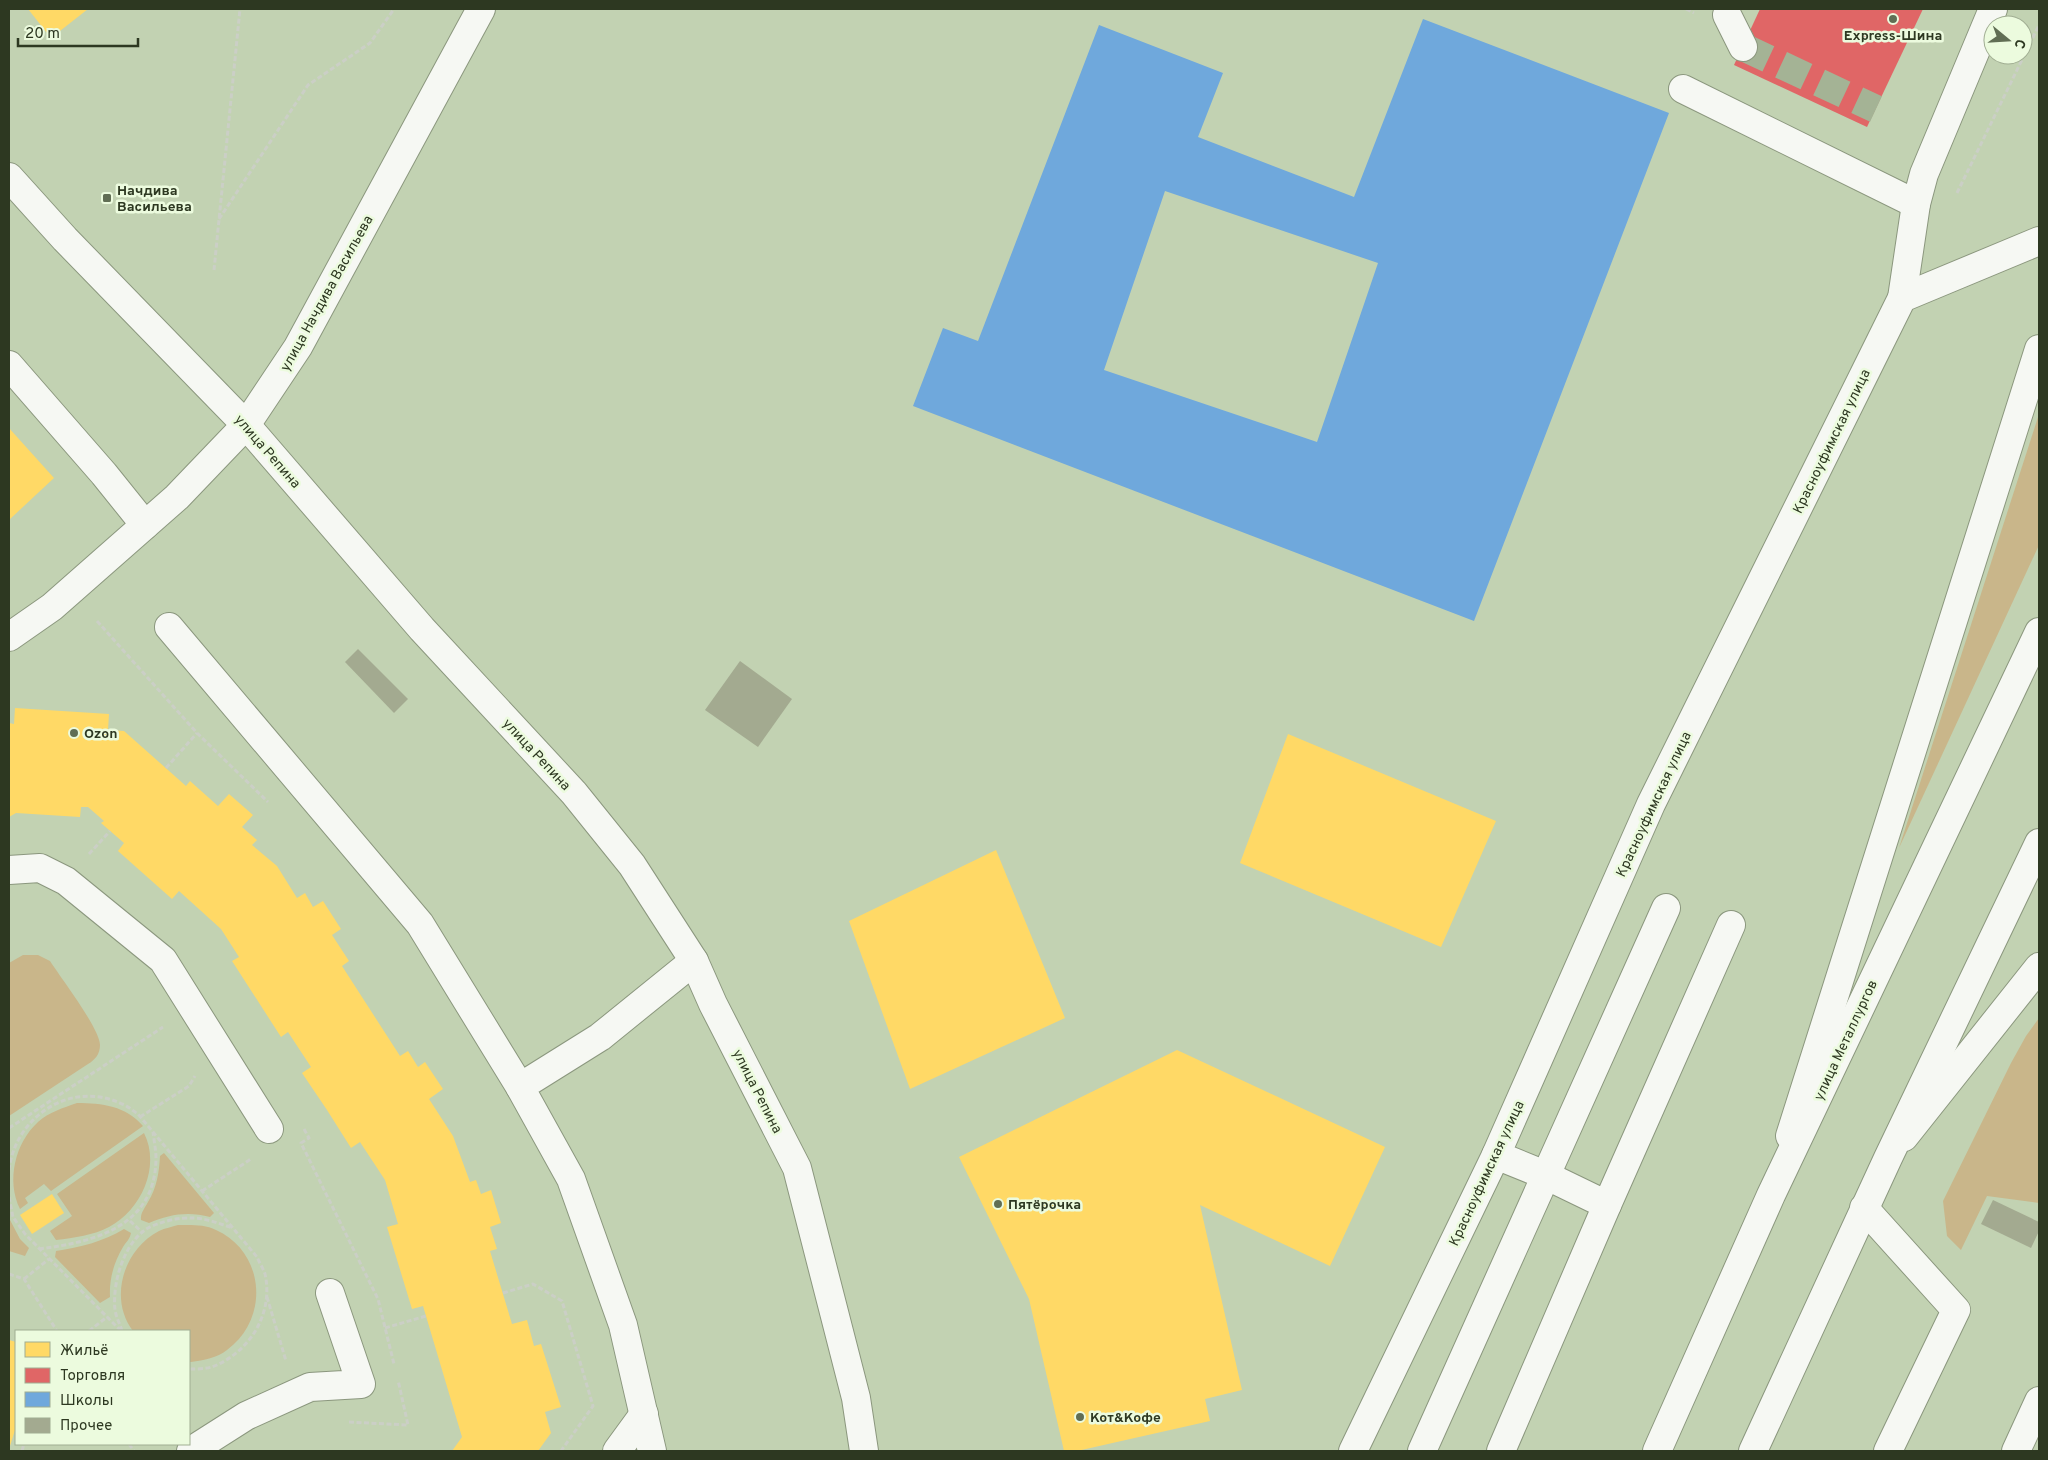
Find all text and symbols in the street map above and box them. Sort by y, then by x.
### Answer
marker: Express-Шина [1887,13,1899,25]
scale bar [18,15,138,47]
north arrow [1983,15,2033,65]
text: 20 m [25,25,60,44]
place label: Express-Шина [1844,28,1942,45]
text: С [2009,37,2028,50]
place label: Начдива Васильева [117,183,192,216]
marker: Начдива Васильева [101,192,113,204]
street label: улица Начдива Васильева [277,213,377,375]
street label: Красноуфимская улица [1790,367,1875,517]
street label: улица Репина [230,412,304,492]
street label: улица Репина [498,715,574,795]
place label: Ozon [84,726,117,743]
marker: Ozon [68,727,80,739]
street label: Красноуфимская улица [1613,729,1696,880]
street label: улица Металлургов [1811,978,1882,1104]
street label: улица Репина [728,1047,785,1137]
street label: Красноуфимская улица [1446,1098,1529,1249]
place label: Пятёрочка [1008,1197,1081,1214]
marker: Пятёрочка [992,1198,1004,1210]
legend [15,1330,190,1445]
text: Жильё [60,1342,108,1361]
text: Торговля [60,1367,125,1386]
text: Школы [60,1392,114,1411]
place label: Кот&Кофе [1090,1410,1161,1427]
marker: Кот&Кофе [1074,1411,1086,1423]
text: Прочее [60,1417,112,1436]

